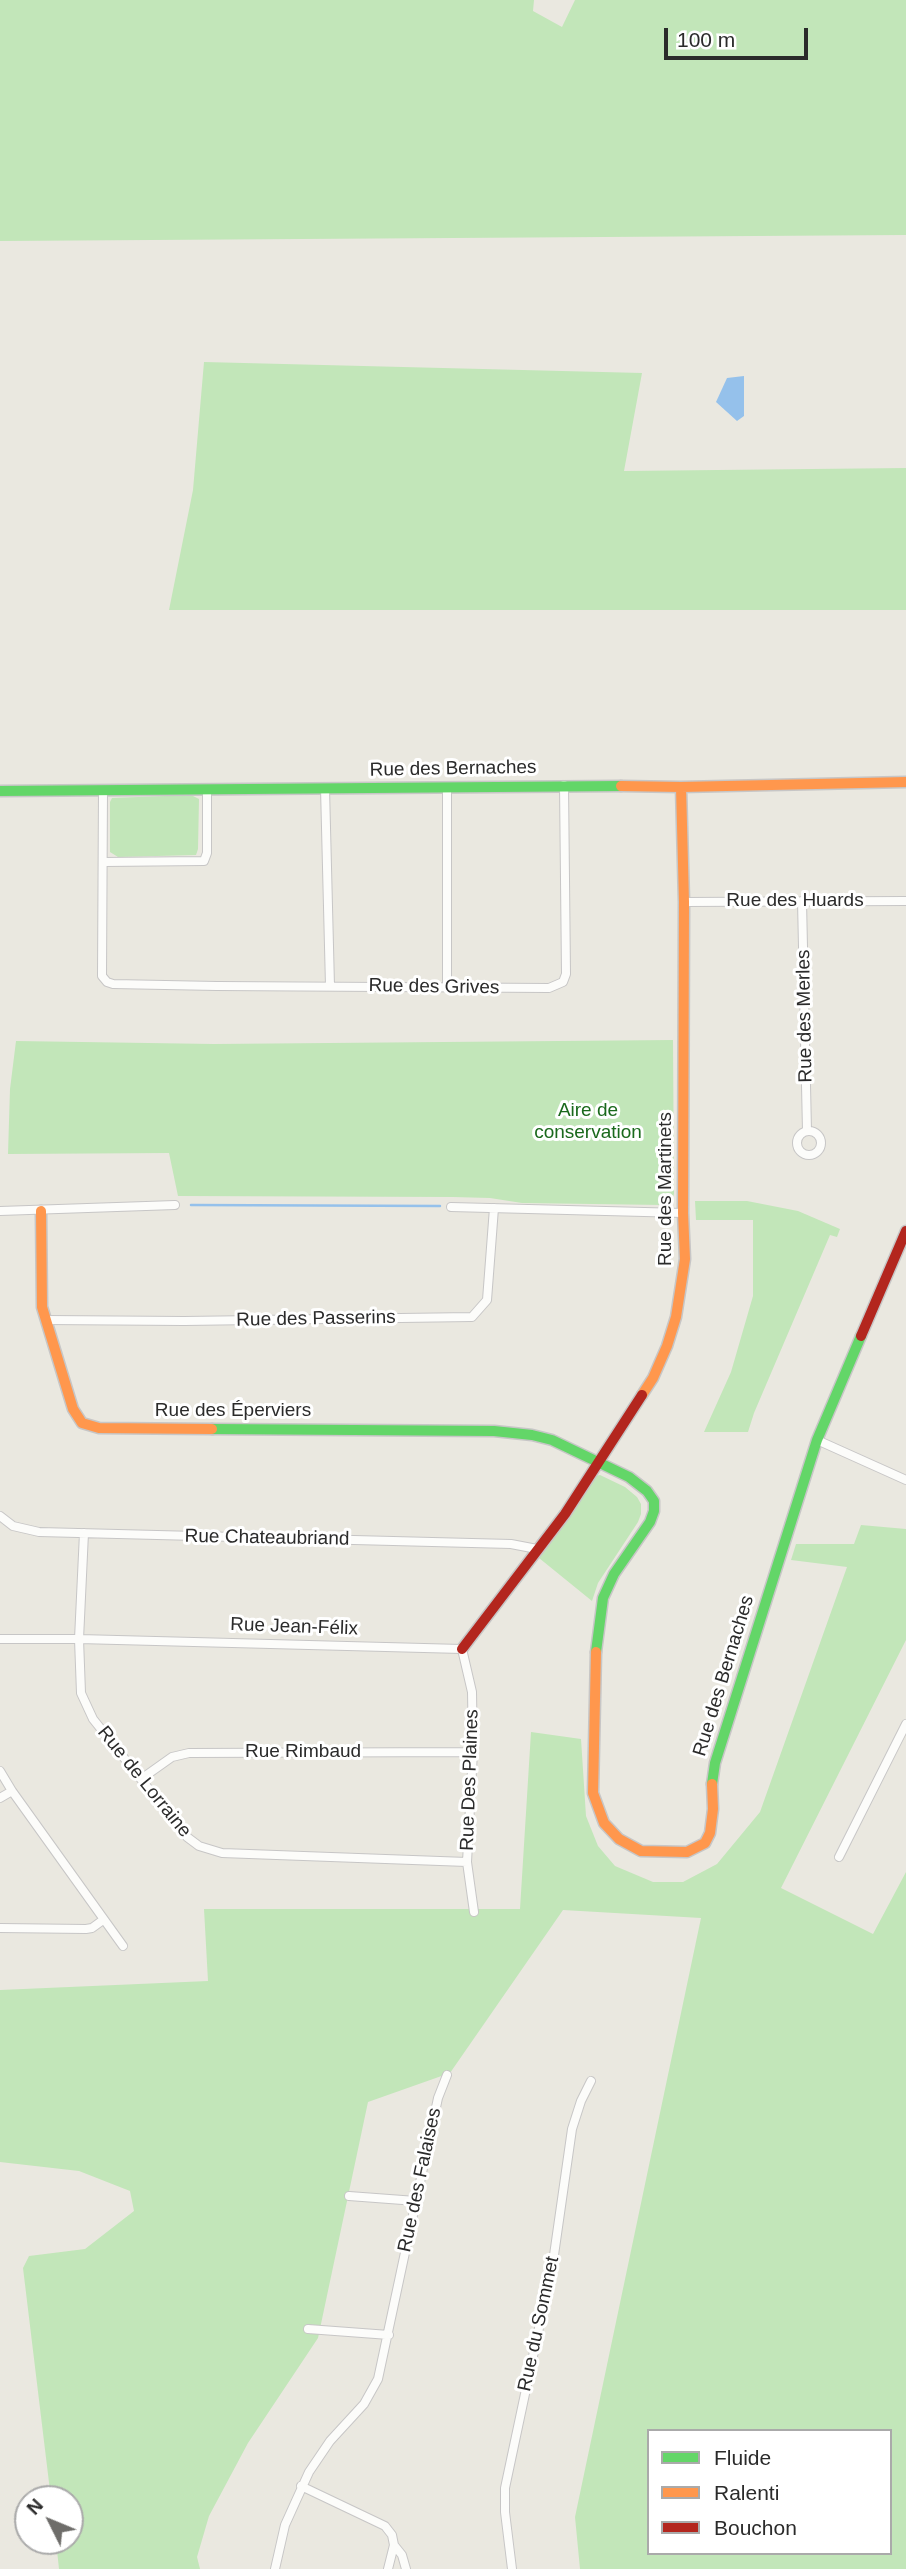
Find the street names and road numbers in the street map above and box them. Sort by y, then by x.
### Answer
street label: Rue des Bernaches [369,756,537,782]
street label: Rue des Huards [726,890,864,912]
street label: Rue des Merles [792,949,818,1083]
street label: Rue des Grives [368,974,500,1000]
street label: Rue des Martinets [655,1112,677,1266]
street label: Rue des Passerins [236,1306,396,1332]
street label: Rue des Éperviers [155,1400,311,1422]
street label: Rue Chateaubriand [184,1525,350,1551]
street label: Rue des Bernaches [689,1593,759,1759]
street label: Rue Jean-Félix [230,1613,358,1641]
street label: Rue Des Plaines [456,1709,484,1851]
street label: Rue de Lorraine [92,1722,196,1842]
street label: Rue Rimbaud [245,1741,361,1763]
street label: Rue des Falaises [394,2106,446,2254]
street label: Rue du Sommet [514,2254,564,2394]

